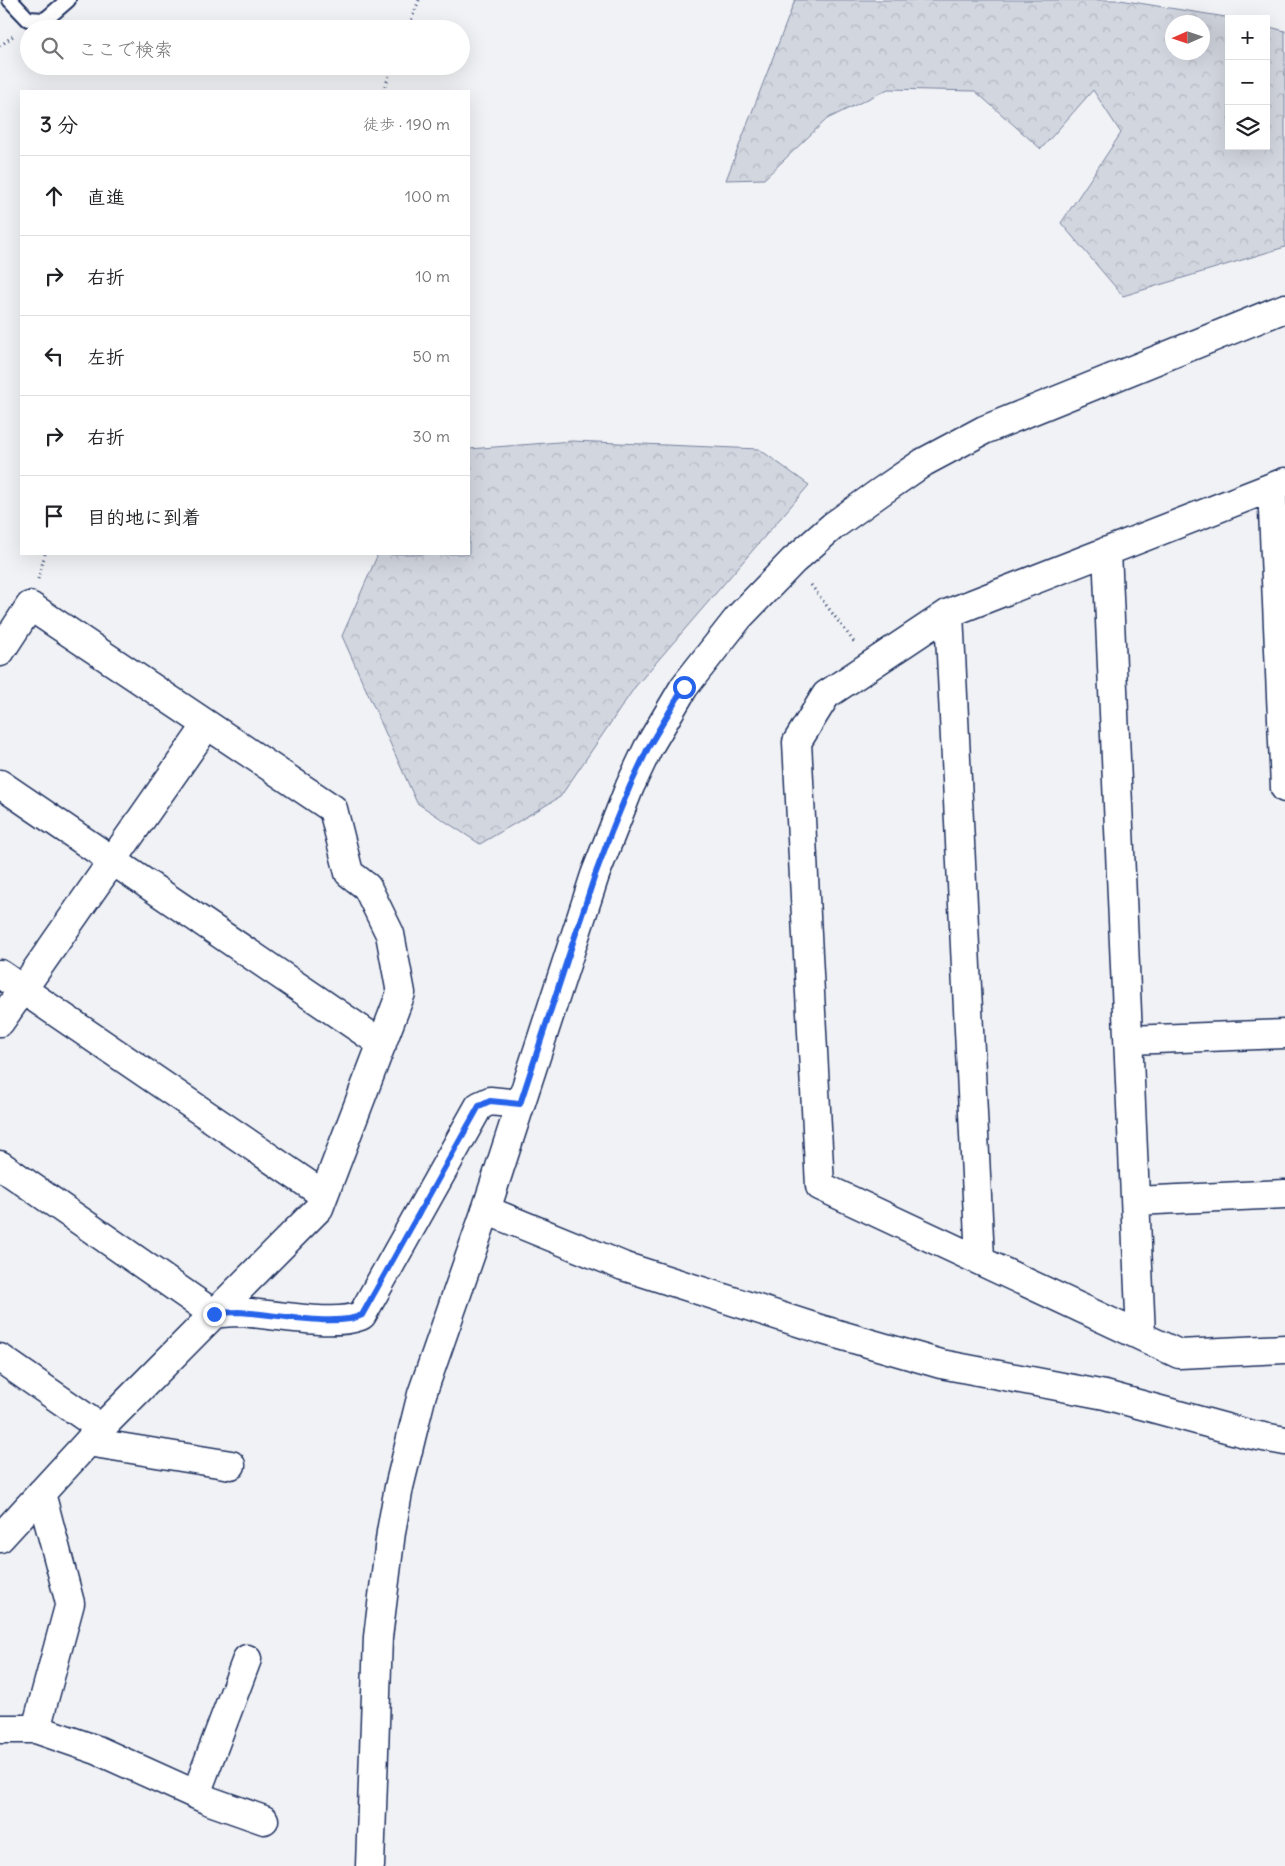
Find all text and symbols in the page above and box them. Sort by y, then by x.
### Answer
north arrow [1165,15,1210,60]
map controls [1225,15,1270,150]
button: + [1225,15,1270,60]
search box [20,20,470,75]
icon: search [38,34,66,62]
text: ここで検索 [78,37,173,61]
button: − [1225,60,1270,105]
button: layers [1225,105,1270,150]
text: 3 分 [40,111,78,138]
text: 徒歩 · 190 m [363,114,450,134]
icon: ahead [40,182,68,210]
text: 直進 [87,185,125,209]
text: 100 m [405,186,450,206]
icon: right [40,262,68,290]
text: 右折 [87,265,125,289]
text: 10 m [415,266,450,286]
icon: left [40,342,68,370]
text: 左折 [87,345,125,369]
text: 50 m [412,346,450,366]
icon: right [40,422,68,450]
text: 右折 [87,425,125,449]
text: 30 m [413,426,450,446]
icon: arrive [40,502,68,530]
text: 目的地に到着 [87,505,201,529]
route start [673,676,696,699]
route end [203,1303,226,1326]

